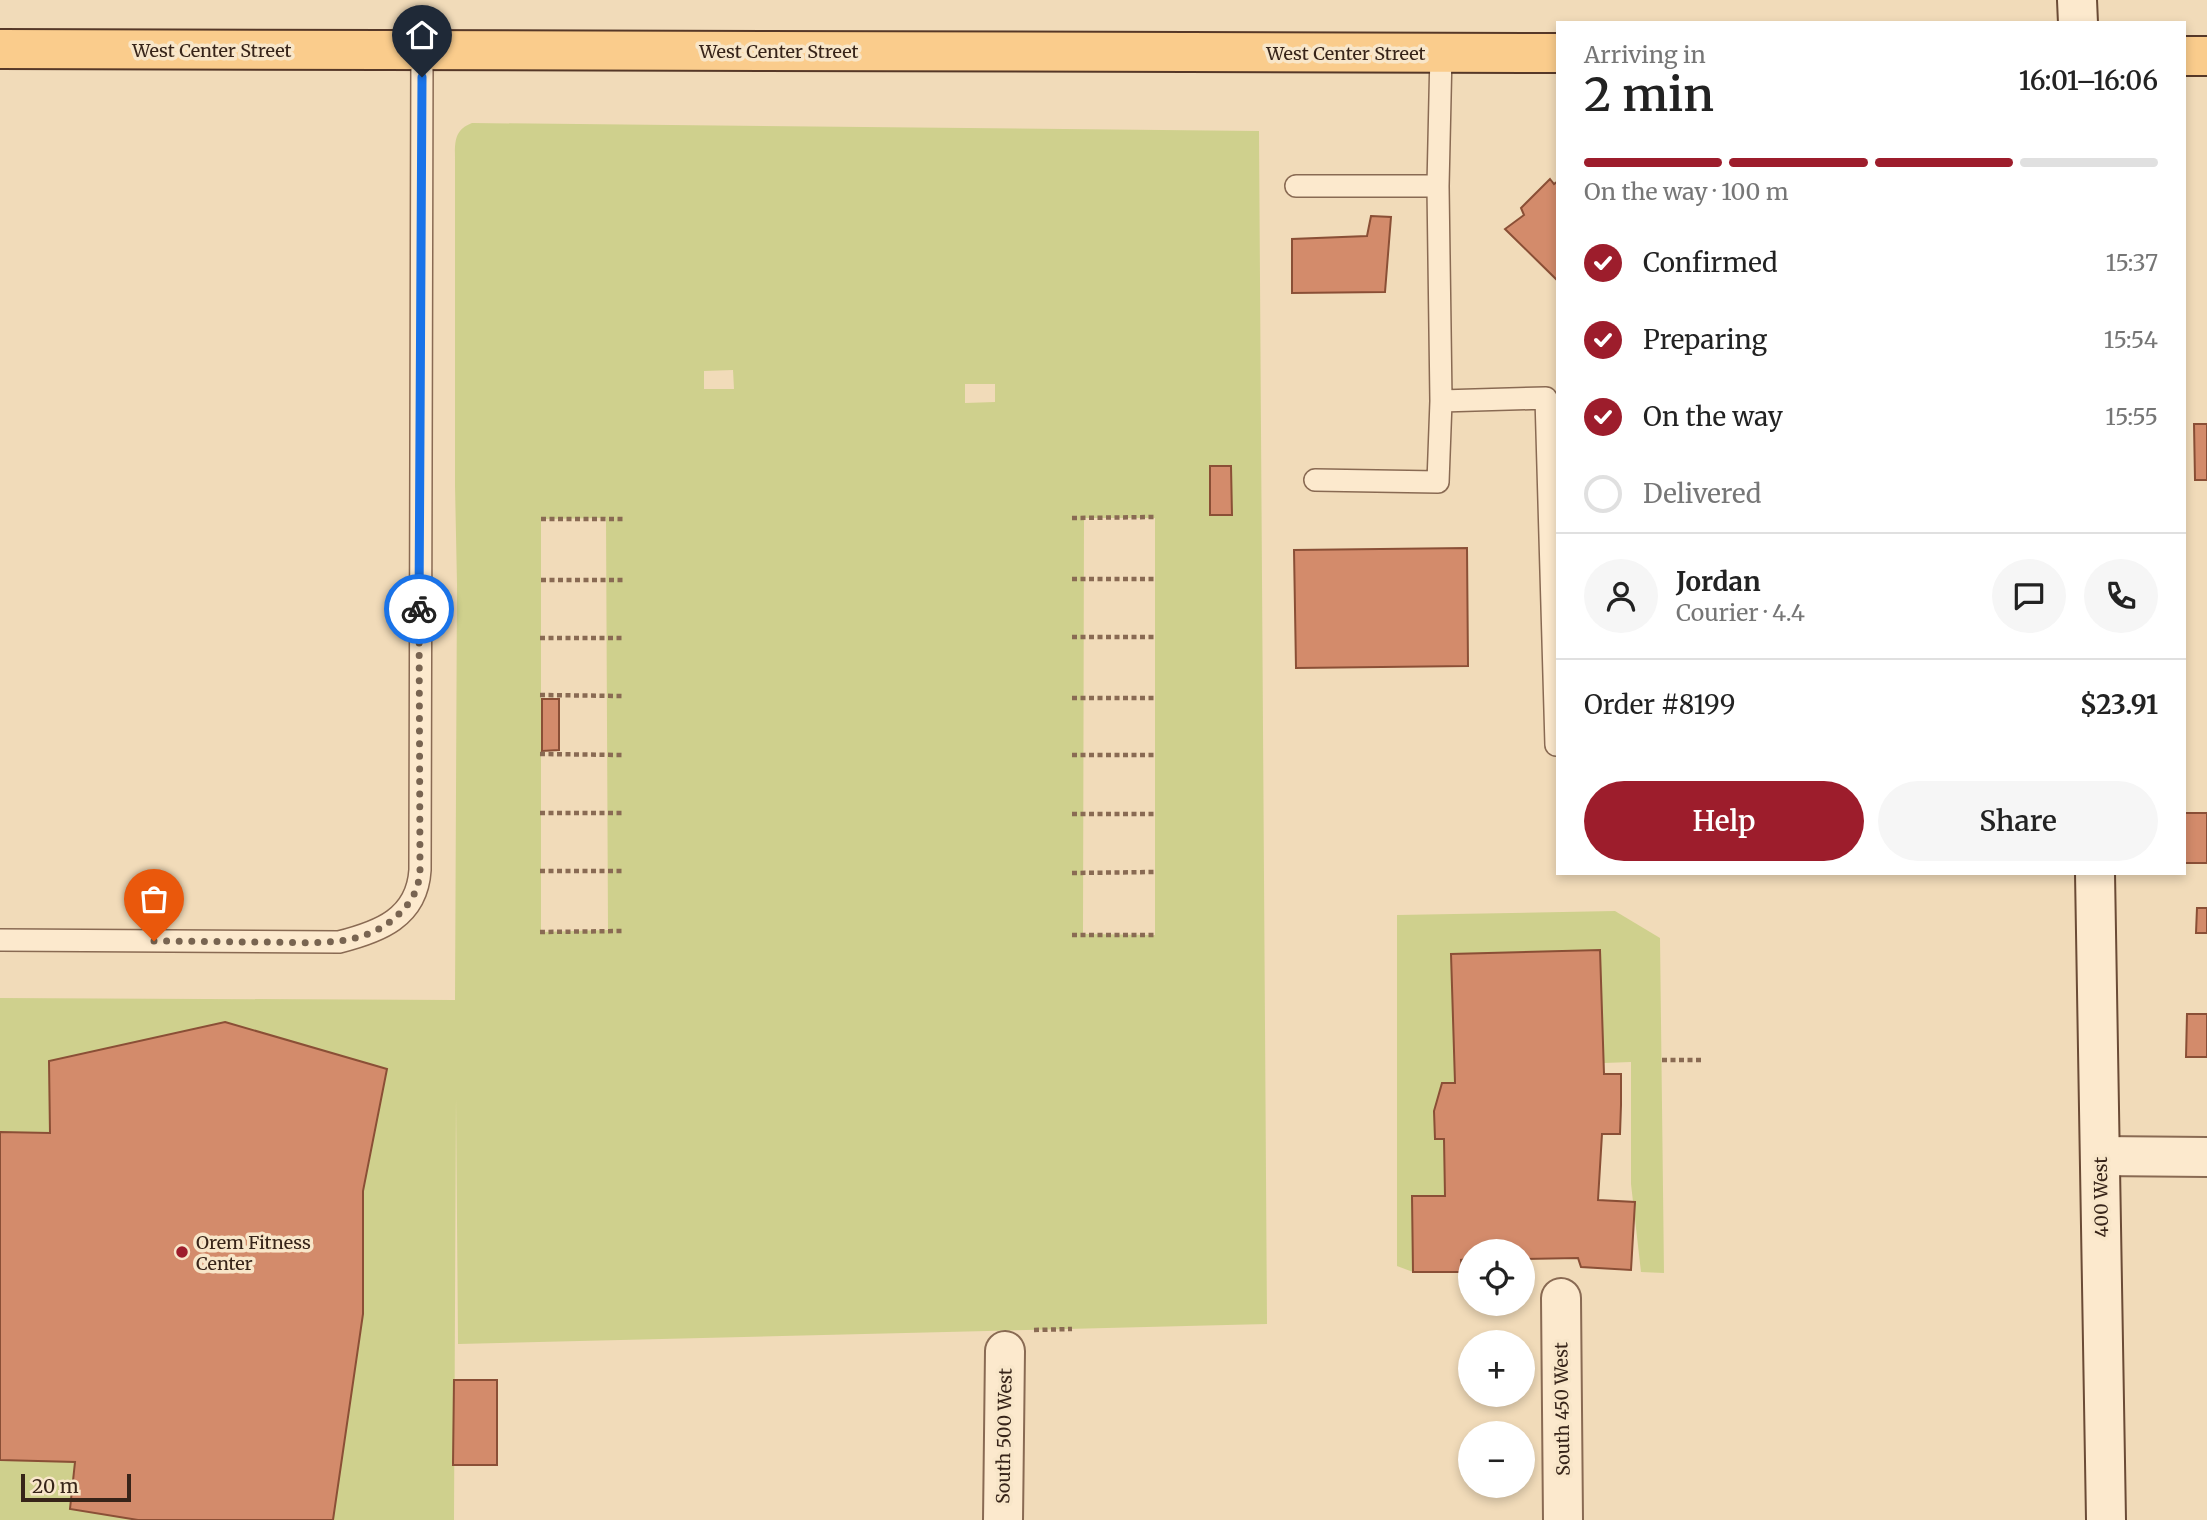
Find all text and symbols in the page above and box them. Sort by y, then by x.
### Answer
pin [392,5,452,77]
icon: home [403,16,441,54]
street label: West Center Street [131,39,292,62]
street label: West Center Street [698,40,859,63]
text: Arriving in [1584,40,1706,69]
street label: West Center Street [1265,42,1426,65]
text: 16:01–16:06 [2019,64,2158,97]
text: 2 min [1584,66,1714,124]
text: On the way · 100 m [1584,177,1789,206]
icon: check [1584,244,1622,282]
text: Confirmed [1643,246,1778,279]
text: 15:37 [2106,248,2158,277]
icon: check [1584,321,1622,359]
text: Preparing [1643,323,1767,356]
text: 15:54 [2104,325,2158,354]
icon: check [1584,398,1622,436]
text: On the way [1643,400,1783,433]
text: 15:55 [2105,402,2158,431]
text: Delivered [1643,477,1762,510]
button: person [1584,559,1658,633]
button: chat [1992,559,2066,633]
button: phone [2084,559,2158,633]
text: Jordan [1676,565,1761,598]
courier [384,574,454,644]
icon: bike [400,590,438,628]
text: Courier · 4.4 [1676,598,1805,627]
text: Order #8199 [1584,688,1735,721]
text: $23.91 [2080,688,2158,721]
button: Help [1584,781,1864,861]
button: Share [1878,781,2158,861]
pin [124,869,184,941]
icon: bag [135,880,173,918]
street label: 400 West [2089,1156,2113,1238]
place label: Orem Fitness Center [196,1231,311,1275]
map controls [1458,1239,1535,1498]
button: locate [1458,1239,1535,1316]
marker: Orem Fitness Center [174,1244,190,1260]
button: + [1458,1330,1535,1407]
street label: South 450 West [1549,1342,1575,1476]
street label: South 500 West [991,1368,1017,1504]
button: − [1458,1421,1535,1498]
scale bar [21,1471,131,1503]
text: 20 m [32,1474,79,1498]

